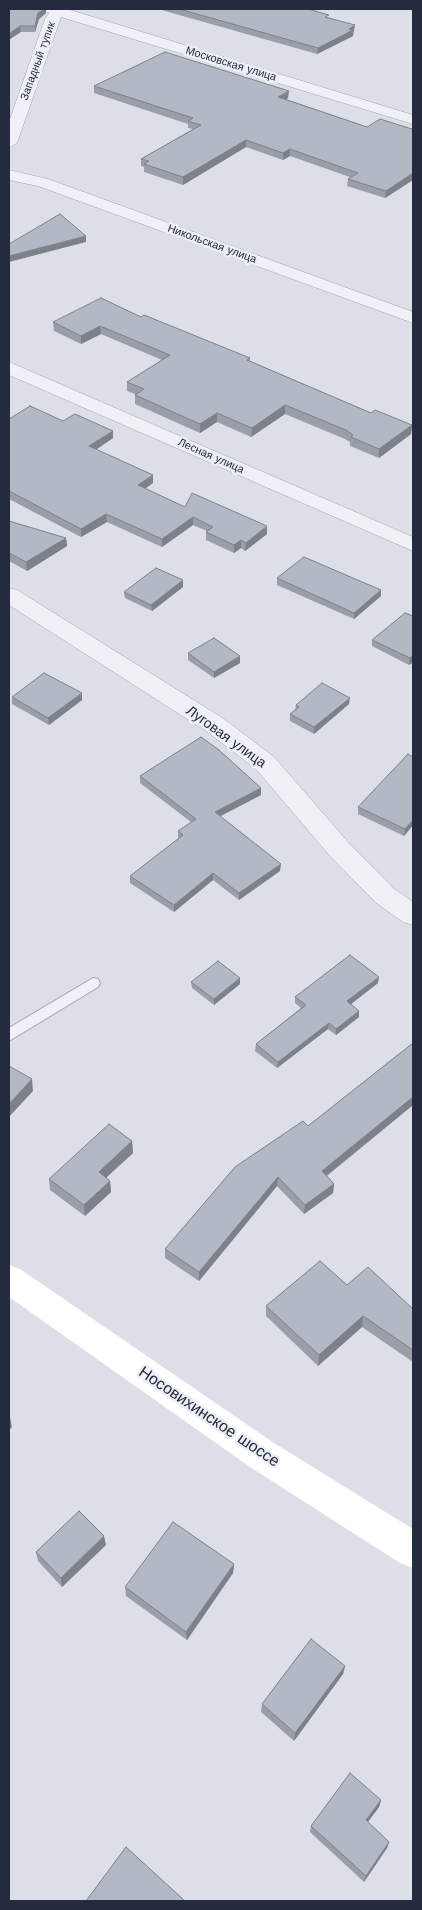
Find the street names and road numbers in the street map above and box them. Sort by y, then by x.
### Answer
street label: Западный тупик [18,20,58,102]
street label: Московская улица [184,44,278,84]
street label: Никольская улица [166,222,258,266]
street label: Лесная улица [176,436,246,476]
street label: Луговая улица [183,702,269,772]
street label: Носовихинское шоссе [135,1363,283,1471]

